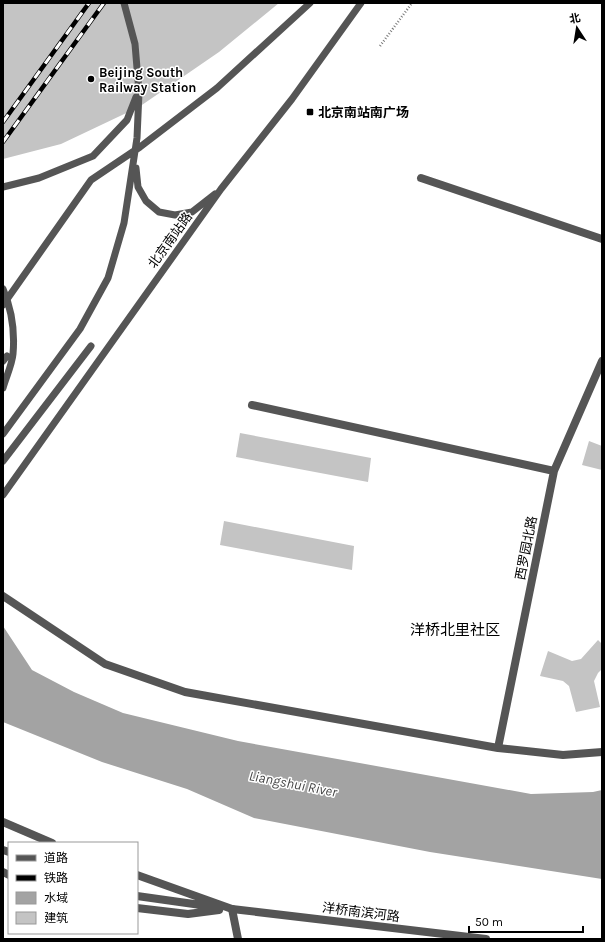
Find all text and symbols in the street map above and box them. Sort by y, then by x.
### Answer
north arrow [557,8,597,48]
text: 北 [568,11,582,26]
place label: Beijing South Railway Station [99,65,196,95]
marker: Beijing South Railway Station [86,74,96,84]
place label: 北京南站南广场 [318,105,409,120]
marker: 北京南站南广场 [305,107,315,117]
street label: 北京南站路 [145,209,195,271]
street label: 西罗园北路 [512,515,540,581]
district label: 洋桥北里社区 [410,621,500,639]
water label: Liangshui River [248,767,340,801]
legend [8,842,138,934]
text: 道路 [44,851,68,865]
text: 铁路 [44,871,68,885]
text: 水域 [44,891,68,905]
street label: 洋桥南滨河路 [321,900,401,924]
scale bar [469,908,583,934]
text: 建筑 [44,911,68,925]
text: 50 m [475,915,503,929]

